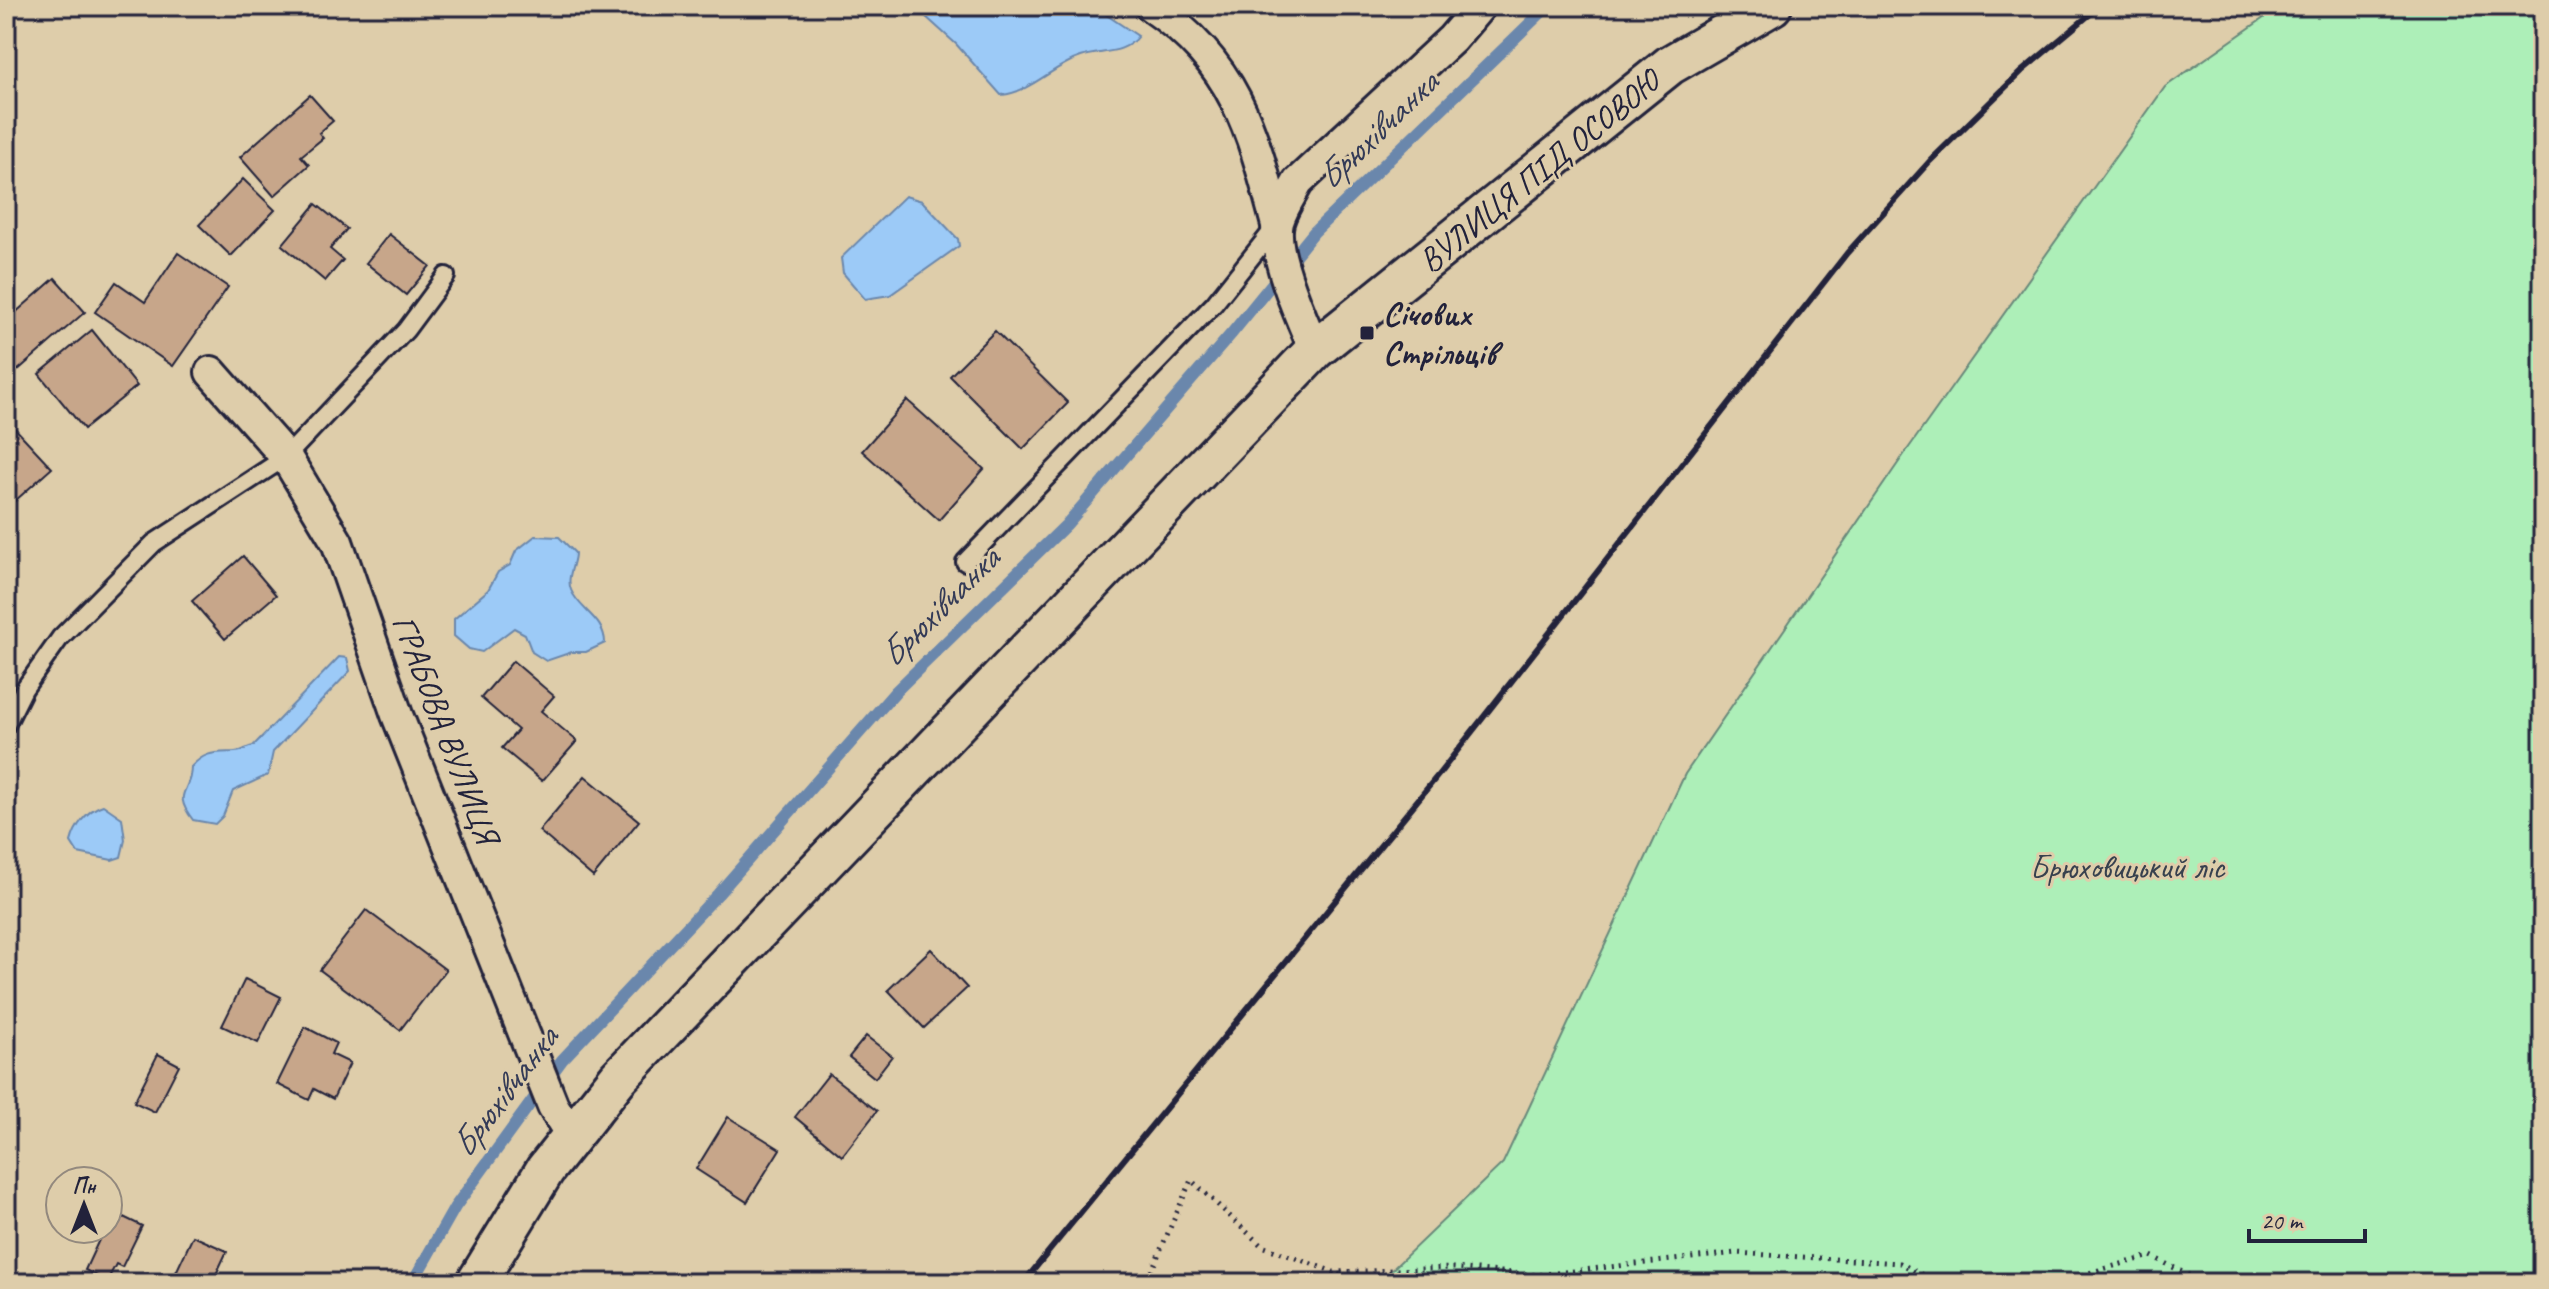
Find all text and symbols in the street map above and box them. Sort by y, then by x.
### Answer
water label: Брюхівчанка [1306,58,1450,199]
street label: ВУЛИЦЯ ПІД ОСОВОЮ [1409,58,1671,282]
place label: Січових Стрільців [1383,292,1504,374]
marker: Січових Стрільців [1358,324,1376,342]
water label: Брюхівчанка [869,535,1011,677]
street label: ГРАБОВА ВУЛИЦЯ [383,609,511,854]
park label: Брюховицький ліс [2030,845,2226,888]
water label: Брюхівчанка [440,1015,570,1166]
north arrow [44,1165,124,1245]
text: Пн [72,1172,97,1200]
scale bar [2249,1193,2365,1243]
text: 20 m [2261,1206,2304,1236]

